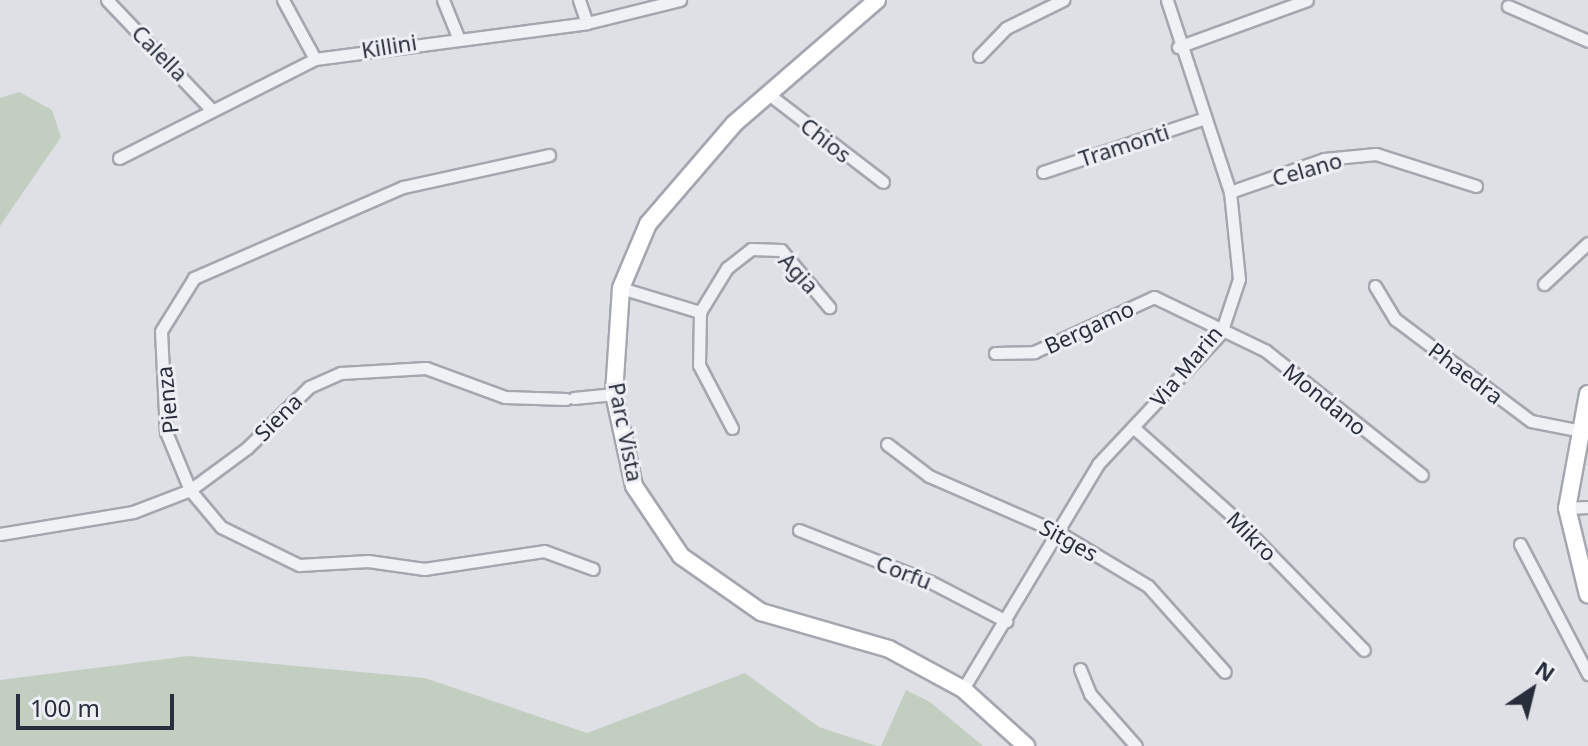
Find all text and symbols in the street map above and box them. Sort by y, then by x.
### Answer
street label: Calella [127,20,193,86]
street label: Killini [359,29,419,63]
street label: Chios [795,112,857,168]
street label: Tramonti [1076,118,1172,172]
street label: Celano [1269,146,1345,192]
street label: Agia [774,247,824,299]
street label: Bergamo [1040,295,1138,359]
street label: Via Marin [1145,320,1227,412]
street label: Phaedra [1424,337,1508,409]
street label: Mondano [1278,357,1372,441]
street label: Pienza [150,365,184,435]
street label: Parc Vista [603,380,649,484]
street label: Siena [249,388,307,446]
street label: Mikro [1222,506,1282,566]
street label: Sitges [1035,513,1103,567]
street label: Corfu [872,549,936,595]
north arrow [1492,650,1572,730]
text: N [1530,653,1562,688]
scale bar [20,678,178,728]
text: 100 m [30,691,100,724]

